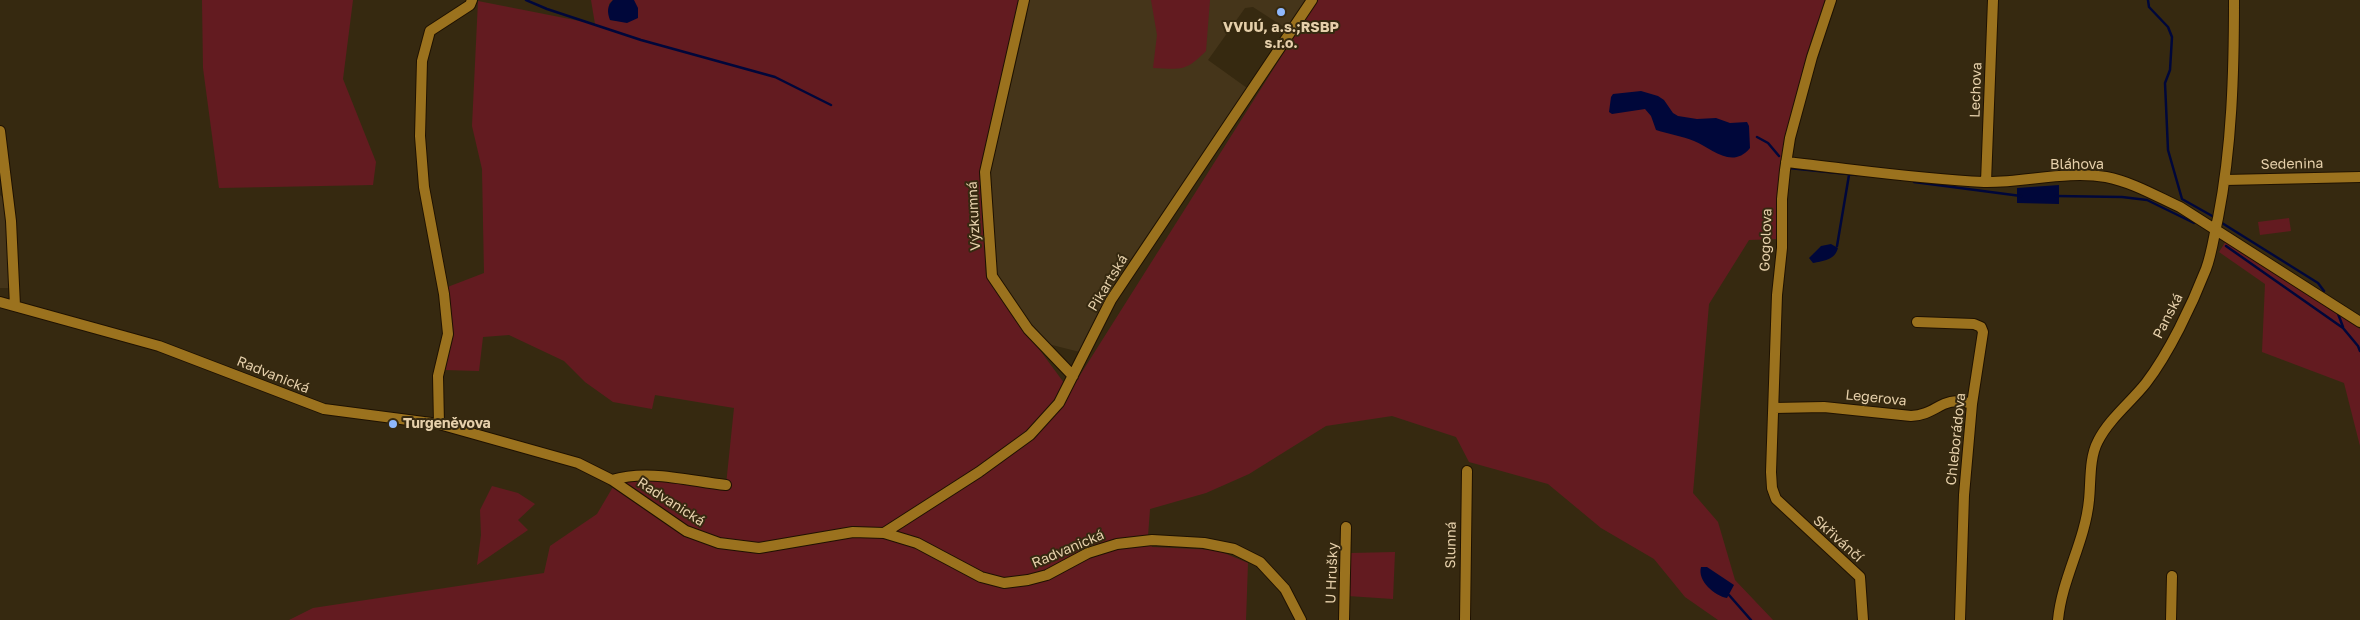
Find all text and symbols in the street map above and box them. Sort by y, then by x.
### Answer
marker: VVUÚ, a.s.;RSBP s.r.o. [1275,6,1287,18]
place label: VVUÚ, a.s.;RSBP s.r.o. [1223,20,1339,52]
street label: Lechova [1967,62,1985,118]
street label: Sedenina [2261,155,2323,173]
street label: Bláhova [2050,157,2104,173]
street label: Výzkumná [964,181,984,251]
street label: Gogolova [1757,208,1775,272]
street label: Pikartská [1085,252,1131,314]
street label: Panská [2149,291,2187,341]
street label: Radvanická [234,353,312,397]
street label: Legerova [1845,386,1907,410]
street label: Chleborádova [1943,392,1969,486]
place label: Turgeněvova [403,416,491,432]
marker: Turgeněvova [387,418,399,430]
street label: Radvanická [634,474,708,530]
street label: Skřivánčí [1810,512,1866,566]
street label: Slunná [1442,521,1460,569]
street label: Radvanická [1029,526,1107,572]
street label: U Hrušky [1323,542,1341,604]

